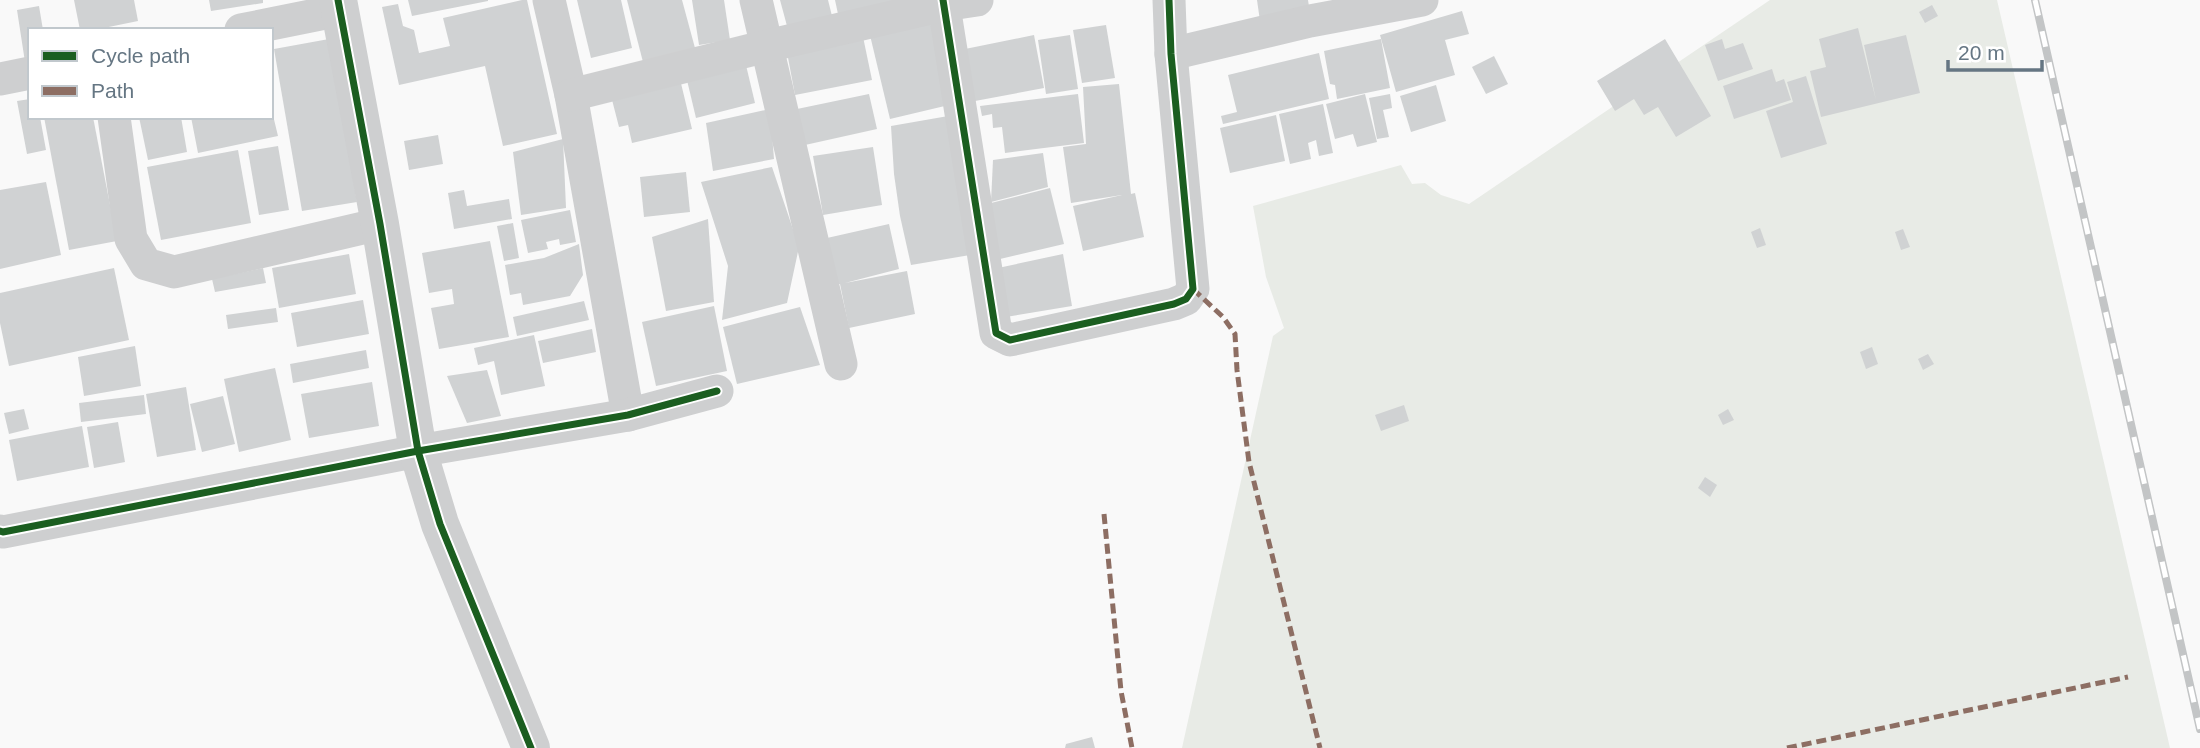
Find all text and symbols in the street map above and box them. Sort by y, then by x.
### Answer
legend [28,28,273,119]
scale bar [1948,28,2042,72]
text: 20 m [1958,41,2005,64]
text: Cycle path [91,44,190,67]
text: Path [91,79,134,102]

